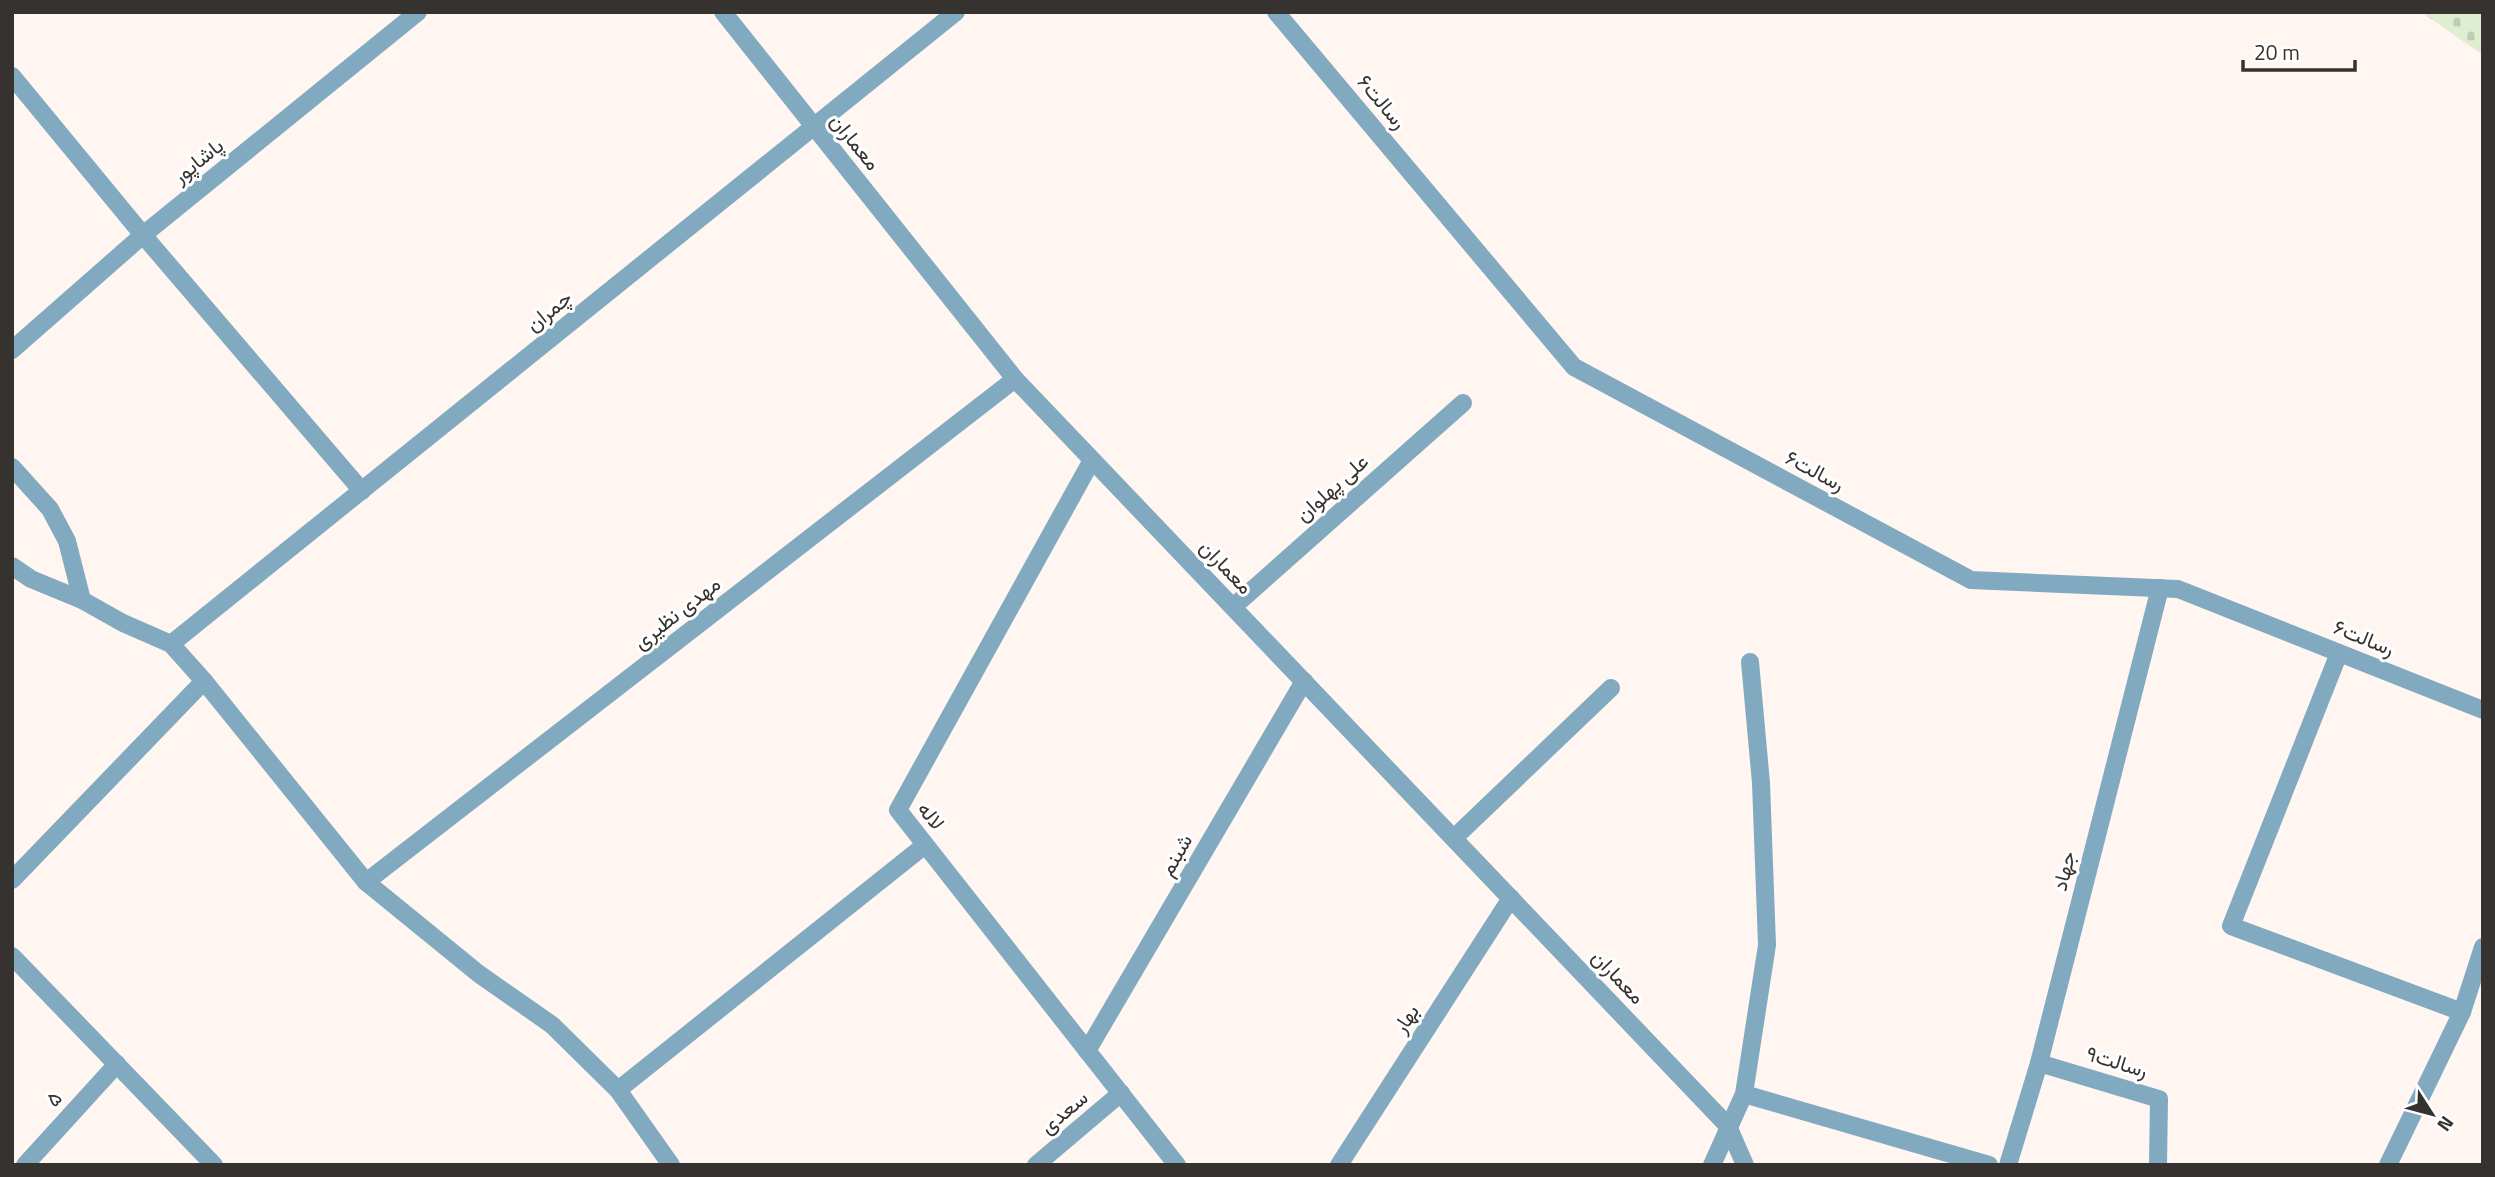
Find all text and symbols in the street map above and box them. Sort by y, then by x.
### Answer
scale bar [2243,28,2355,72]
text: 20 m [2254,36,2300,68]
street label: رسالت۶ [1350,67,1415,136]
street label: معماران [823,106,889,177]
street label: پاشاپور [164,129,230,192]
street label: چمران [518,281,579,339]
street label: رسالت۶ [1780,441,1851,499]
street label: علی پهلوان [1288,446,1375,529]
street label: معماران [1192,532,1261,601]
street label: مهدی نظیری [626,568,727,657]
street label: رسالت۶ [2329,610,2400,664]
street label: لاله [910,794,953,837]
street label: شبنم [1150,827,1200,882]
street label: جهاد [2043,847,2083,894]
street label: معماران [1584,942,1653,1011]
street label: بهار [1383,997,1427,1040]
street label: رسالت۹ [2082,1036,2152,1086]
north arrow [2397,1079,2467,1149]
street label: سعدی [1032,1081,1095,1141]
street label: ۵ [37,1083,69,1114]
text: N [2431,1110,2462,1138]

